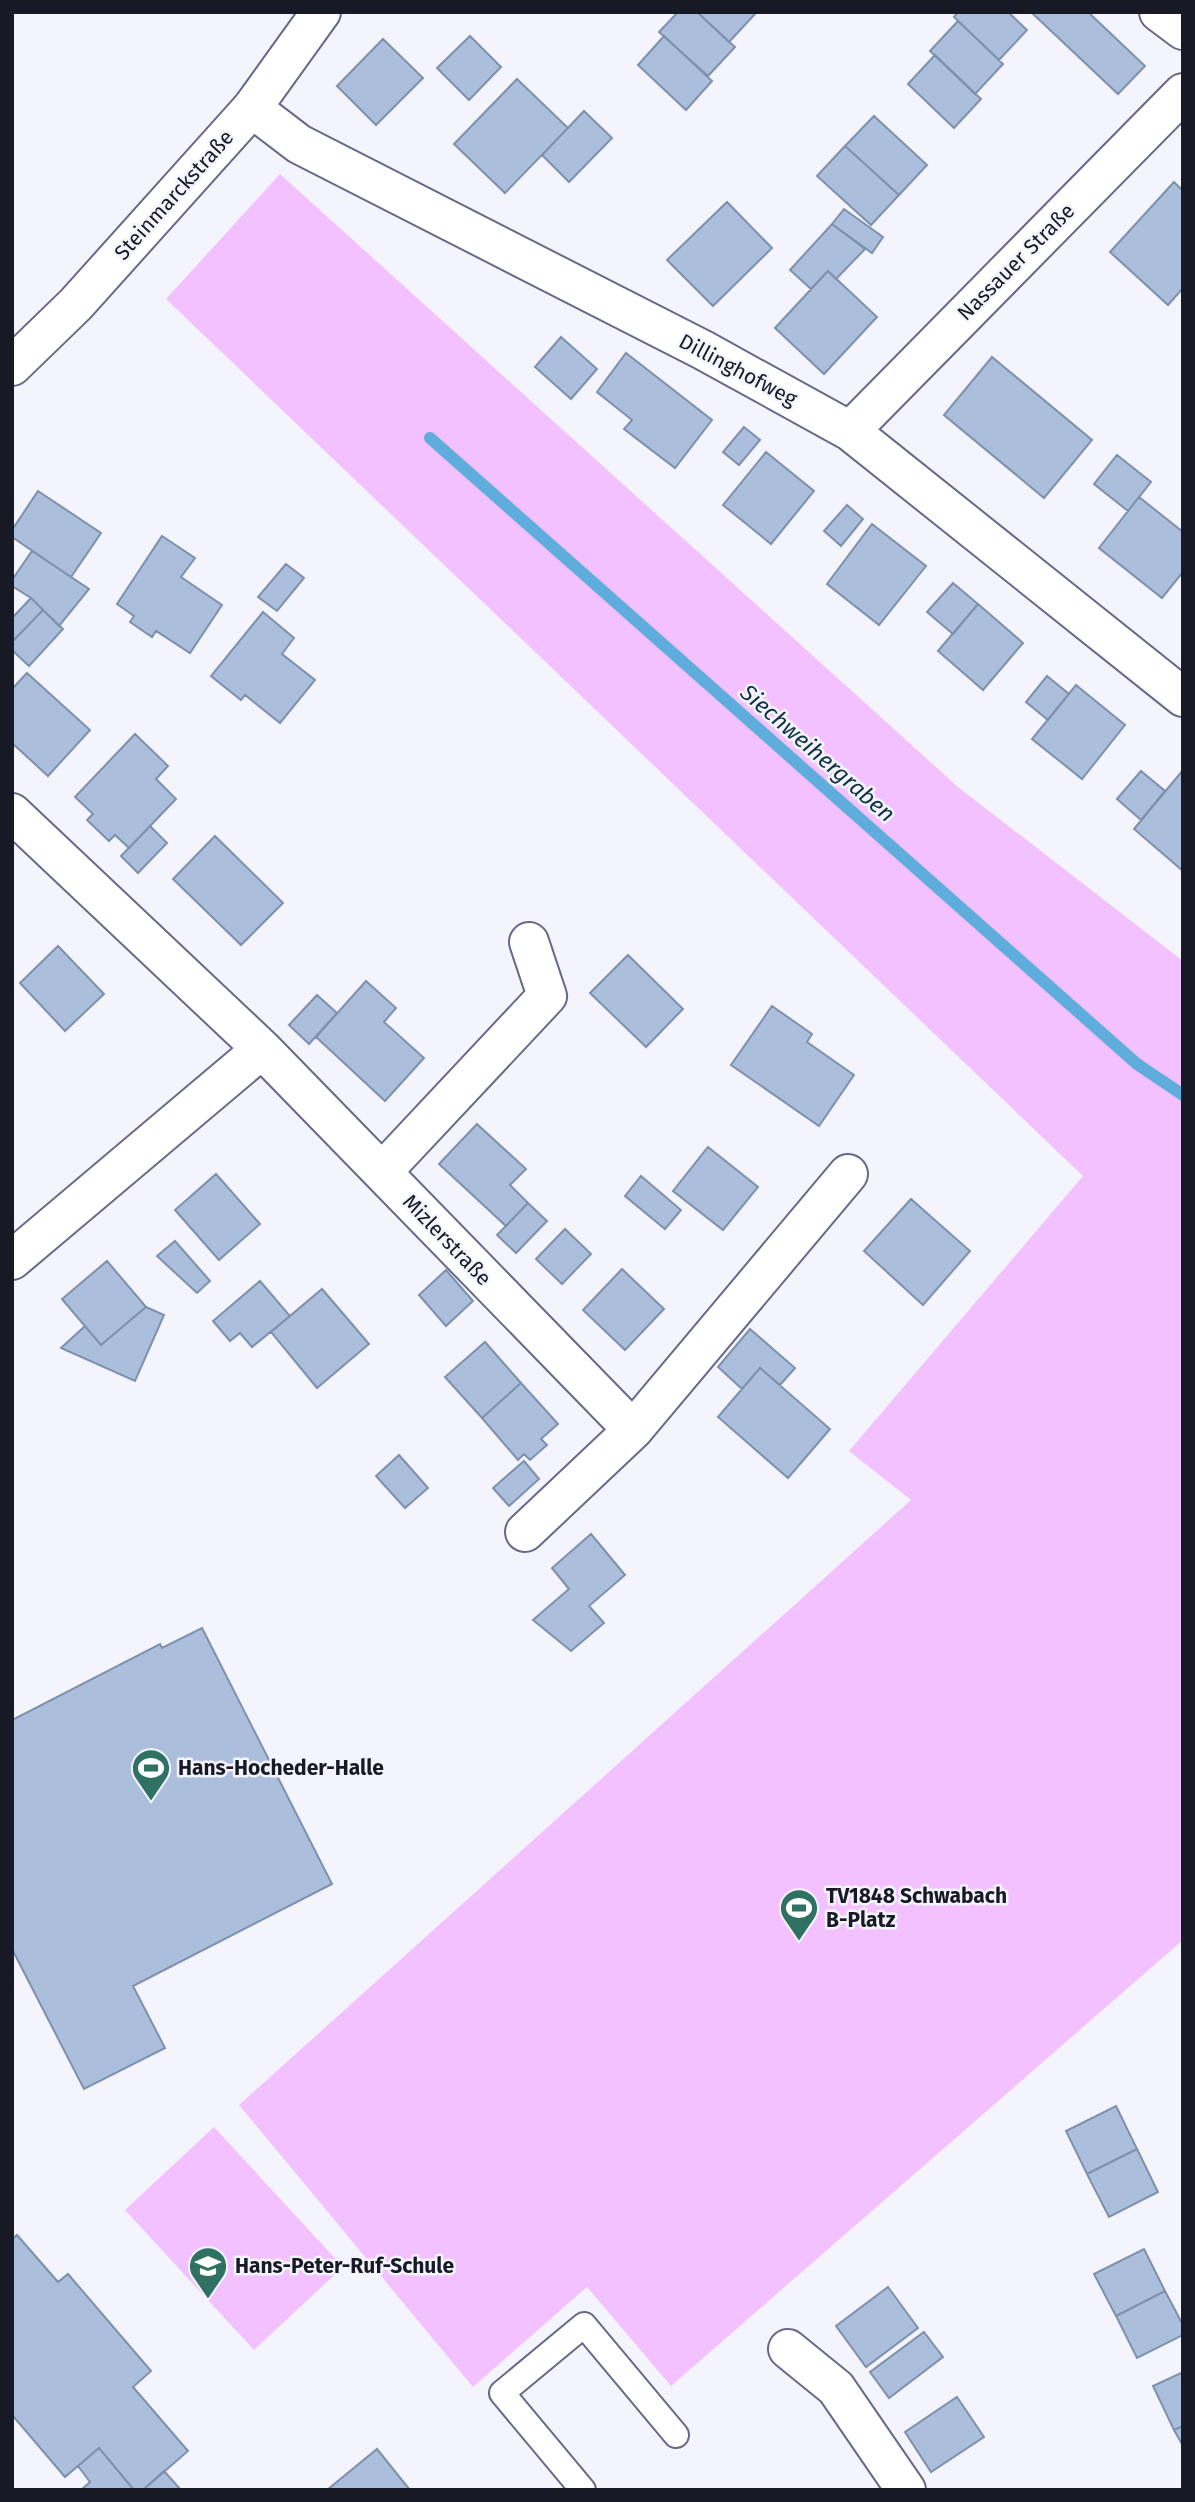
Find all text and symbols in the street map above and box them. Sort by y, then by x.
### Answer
street label: Steinmarckstraße [109,125,239,265]
street label: Nassauer Straße [952,198,1080,326]
street label: Dillinghofweg [675,328,802,412]
water label: Siechweihergraben [734,678,901,828]
street label: Mizlerstraße [397,1189,497,1291]
sports icon: Hans-Hocheder-Halle [130,1747,172,1802]
place label: Hans-Hocheder-Halle [178,1755,384,1781]
place label: TV1848 Schwabach B-Platz [826,1883,1007,1933]
sports icon: TV1848 Schwabach B-Platz [778,1887,820,1942]
school or university icon: Hans-Peter-Ruf-Schule [187,2245,229,2300]
place label: Hans-Peter-Ruf-Schule [235,2253,454,2279]

